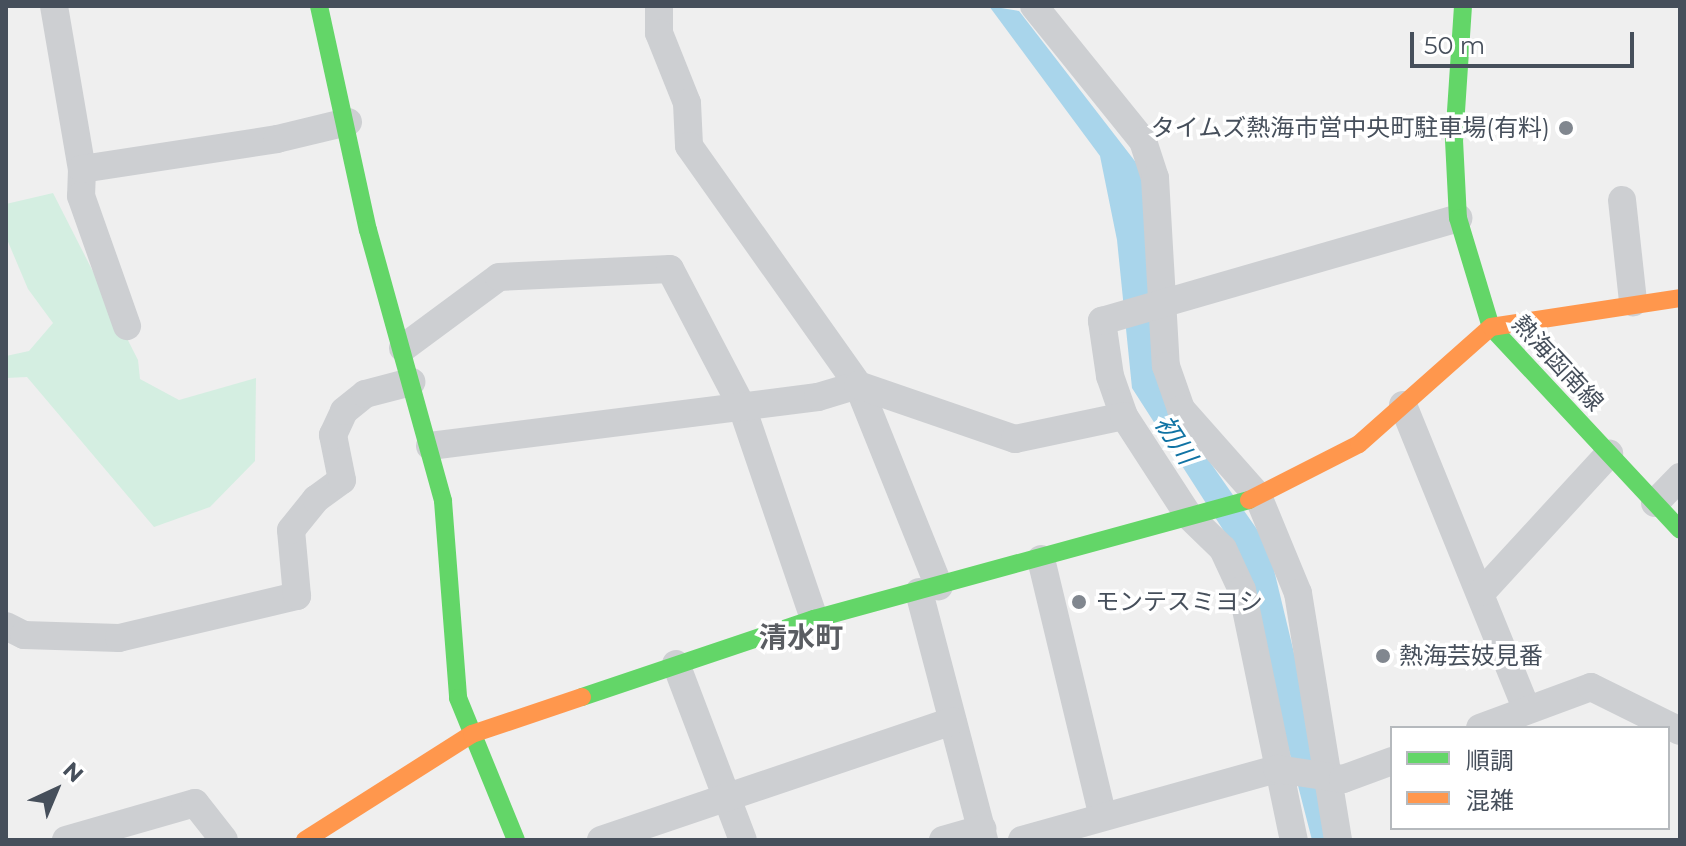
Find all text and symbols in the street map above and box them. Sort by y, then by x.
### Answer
scale bar [1414,16,1638,66]
text: 50 m [1424,31,1485,60]
place label: タイムズ熱海市営中央町駐車場(有料) [1150,114,1550,142]
marker: タイムズ熱海市営中央町駐車場(有料) [1557,119,1575,137]
street label: 熱海函南線 [1507,309,1609,417]
water label: 初川 [1148,410,1202,470]
place label: モンテスミヨシ [1095,588,1263,616]
marker: モンテスミヨシ [1070,593,1088,611]
district label: 清水町 [759,620,843,654]
place label: 熱海芸妓見番 [1399,642,1543,670]
marker: 熱海芸妓見番 [1374,647,1392,665]
legend [1390,726,1670,830]
text: 順調 [1466,746,1514,775]
north arrow [16,750,96,830]
text: N [57,756,89,788]
text: 混雑 [1466,786,1514,815]

